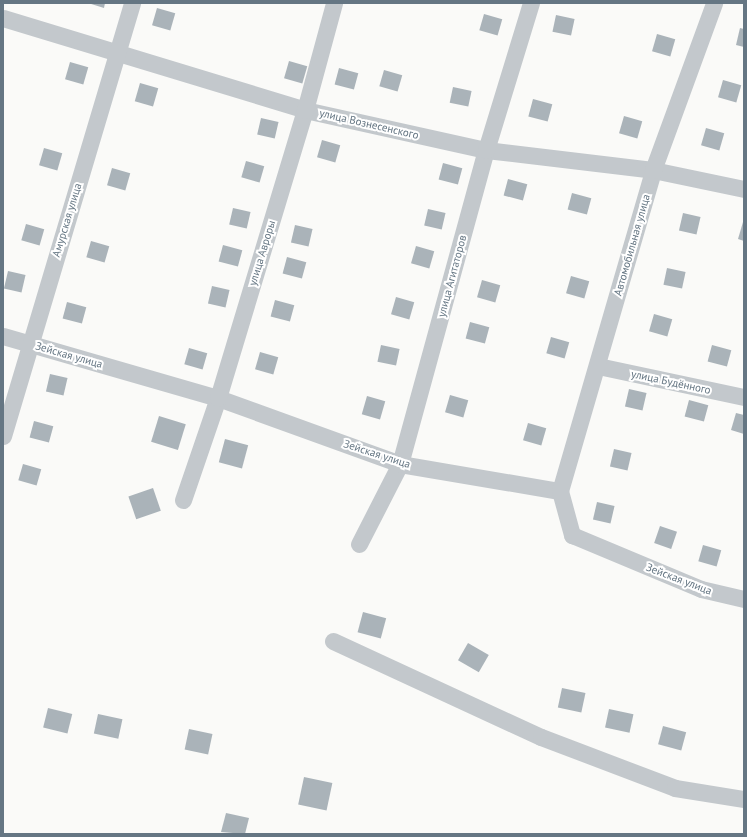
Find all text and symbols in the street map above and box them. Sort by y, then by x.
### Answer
street label: улица Вознесенского [318,106,420,142]
street label: Амурская улица [50,182,84,258]
street label: Автомобильная улица [611,193,653,297]
street label: улица Авроры [246,219,278,287]
street label: улица Агитаторов [435,233,469,319]
street label: Зейская улица [34,339,104,371]
street label: улица Будённого [630,367,712,397]
street label: Зейская улица [342,437,412,471]
street label: Зейская улица [644,560,714,598]

